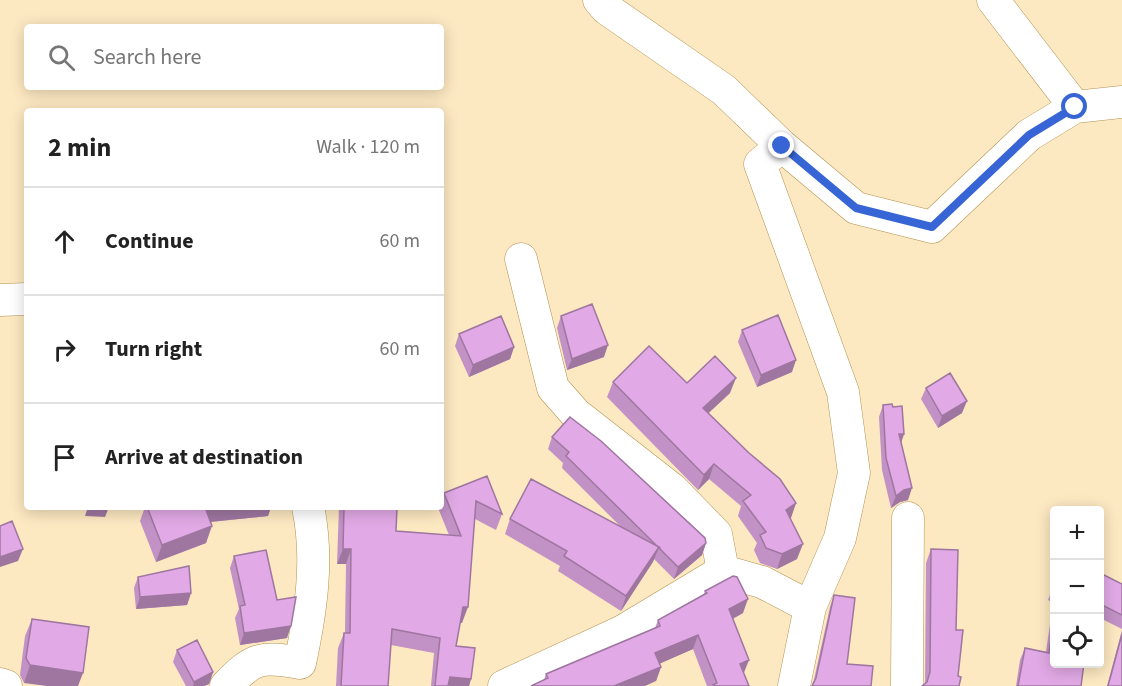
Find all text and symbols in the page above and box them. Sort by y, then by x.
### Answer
search box [24,24,444,90]
icon: search [45,41,78,74]
text: Search here [93,41,201,73]
route start [1061,93,1087,119]
text: 2 min [48,129,111,166]
route end [768,132,794,158]
text: Walk · 120 m [316,133,420,161]
icon: ahead [48,225,81,258]
text: Continue [105,225,194,257]
text: 60 m [380,227,420,255]
icon: right [48,333,81,366]
text: Turn right [105,333,202,365]
text: 60 m [380,335,420,363]
icon: arrive [48,441,81,474]
text: Arrive at destination [105,441,303,473]
map controls [1050,506,1104,668]
button: + [1050,506,1104,560]
button: − [1050,560,1104,614]
button: locate [1050,614,1104,668]

